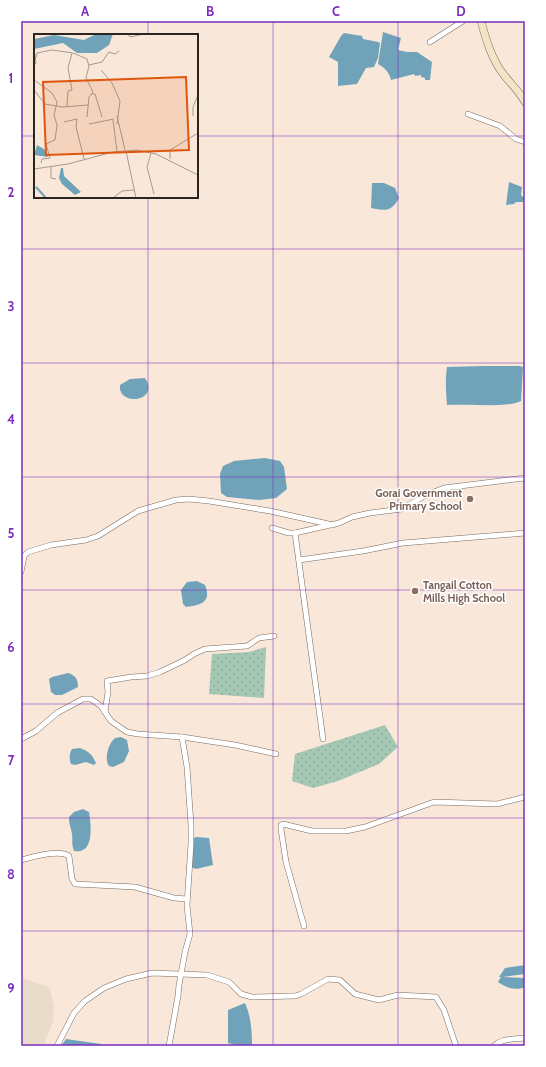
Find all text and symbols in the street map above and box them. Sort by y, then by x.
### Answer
text: A [81,3,90,19]
text: B [206,3,214,19]
text: C [332,3,340,19]
text: D [456,3,466,19]
inset map [34,34,198,198]
text: 1 [9,70,13,86]
text: 2 [8,184,15,200]
text: 3 [7,298,15,314]
text: 4 [7,411,15,427]
place label: Gorai Government Primary School [375,486,462,513]
marker: Gorai Government Primary School [465,494,475,504]
text: 5 [8,525,15,541]
place label: Tangail Cotton Mills High School [423,578,505,605]
marker: Tangail Cotton Mills High School [410,586,420,596]
text: 6 [7,639,15,655]
text: 7 [8,752,15,768]
text: 8 [7,866,15,882]
text: 9 [7,980,15,996]

